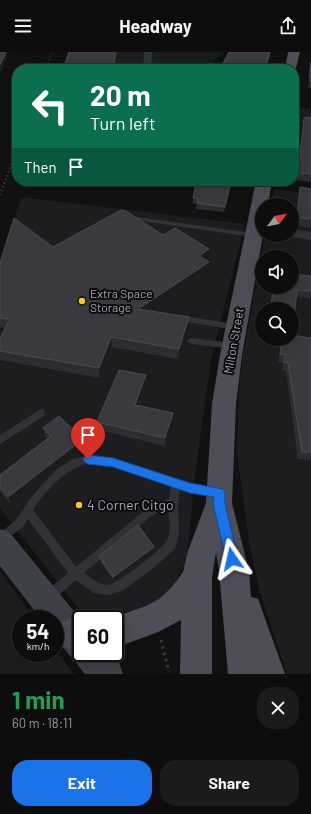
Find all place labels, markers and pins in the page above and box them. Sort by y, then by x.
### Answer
place label: Extra Space Storage [90,286,153,314]
marker: Extra Space Storage [77,296,87,306]
pin [71,418,105,459]
place label: 4 Corner Citgo [87,496,174,513]
marker: 4 Corner Citgo [74,500,84,510]

